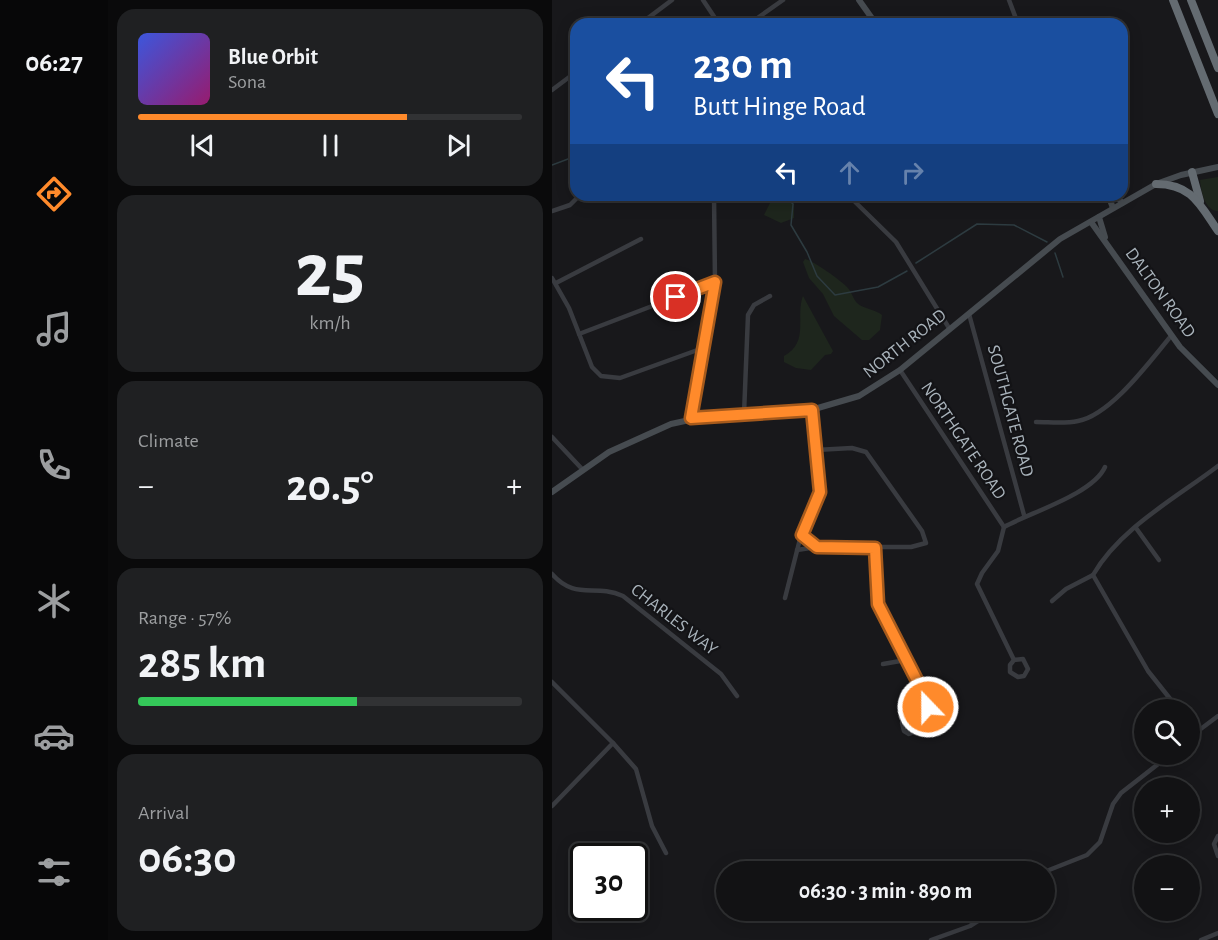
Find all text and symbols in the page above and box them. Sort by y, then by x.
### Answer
icon: left [594,42,672,120]
text: 230 m [693,44,793,86]
text: Blue Orbit [228,46,318,68]
text: 06:27 [25,49,83,76]
text: Sona [228,72,266,92]
text: Butt Hinge Road [693,93,866,120]
icon: previous [186,129,219,162]
icon: pause [314,129,347,162]
icon: next [442,129,475,162]
icon: left [770,156,803,189]
icon: ahead [833,156,866,189]
icon: right [896,156,929,189]
icon: directions [33,173,75,215]
text: 25 [295,233,365,311]
street label: DALTON ROAD [1122,245,1198,341]
pin [650,271,701,322]
icon: arrive [659,280,692,313]
street label: NORTH ROAD [860,306,950,382]
icon: music [33,308,75,350]
text: km/h [309,313,351,333]
street label: SOUTHGATE ROAD [984,343,1036,479]
street label: NORTHGATE ROAD [917,379,1009,503]
text: Climate [138,431,199,451]
icon: phone [33,444,75,486]
text: 20.5° [286,464,374,509]
text: − [138,470,154,503]
text: + [506,470,522,503]
icon: climate [33,580,75,622]
street label: CHARLES WAY [627,581,721,660]
text: Range · 57% [138,608,231,628]
text: 285 km [138,641,266,686]
position arrow [896,675,960,739]
map controls [1134,699,1200,921]
button: search [1134,699,1200,765]
icon: car [33,715,75,757]
button: + [1134,777,1200,843]
text: Arrival [138,803,189,823]
text: 06:30 [138,836,236,881]
speed limit sign: 30 [570,843,648,921]
icon: filters [33,851,75,893]
button: − [1134,855,1200,921]
text: 06:30 · 3 min · 890 m [799,880,972,902]

